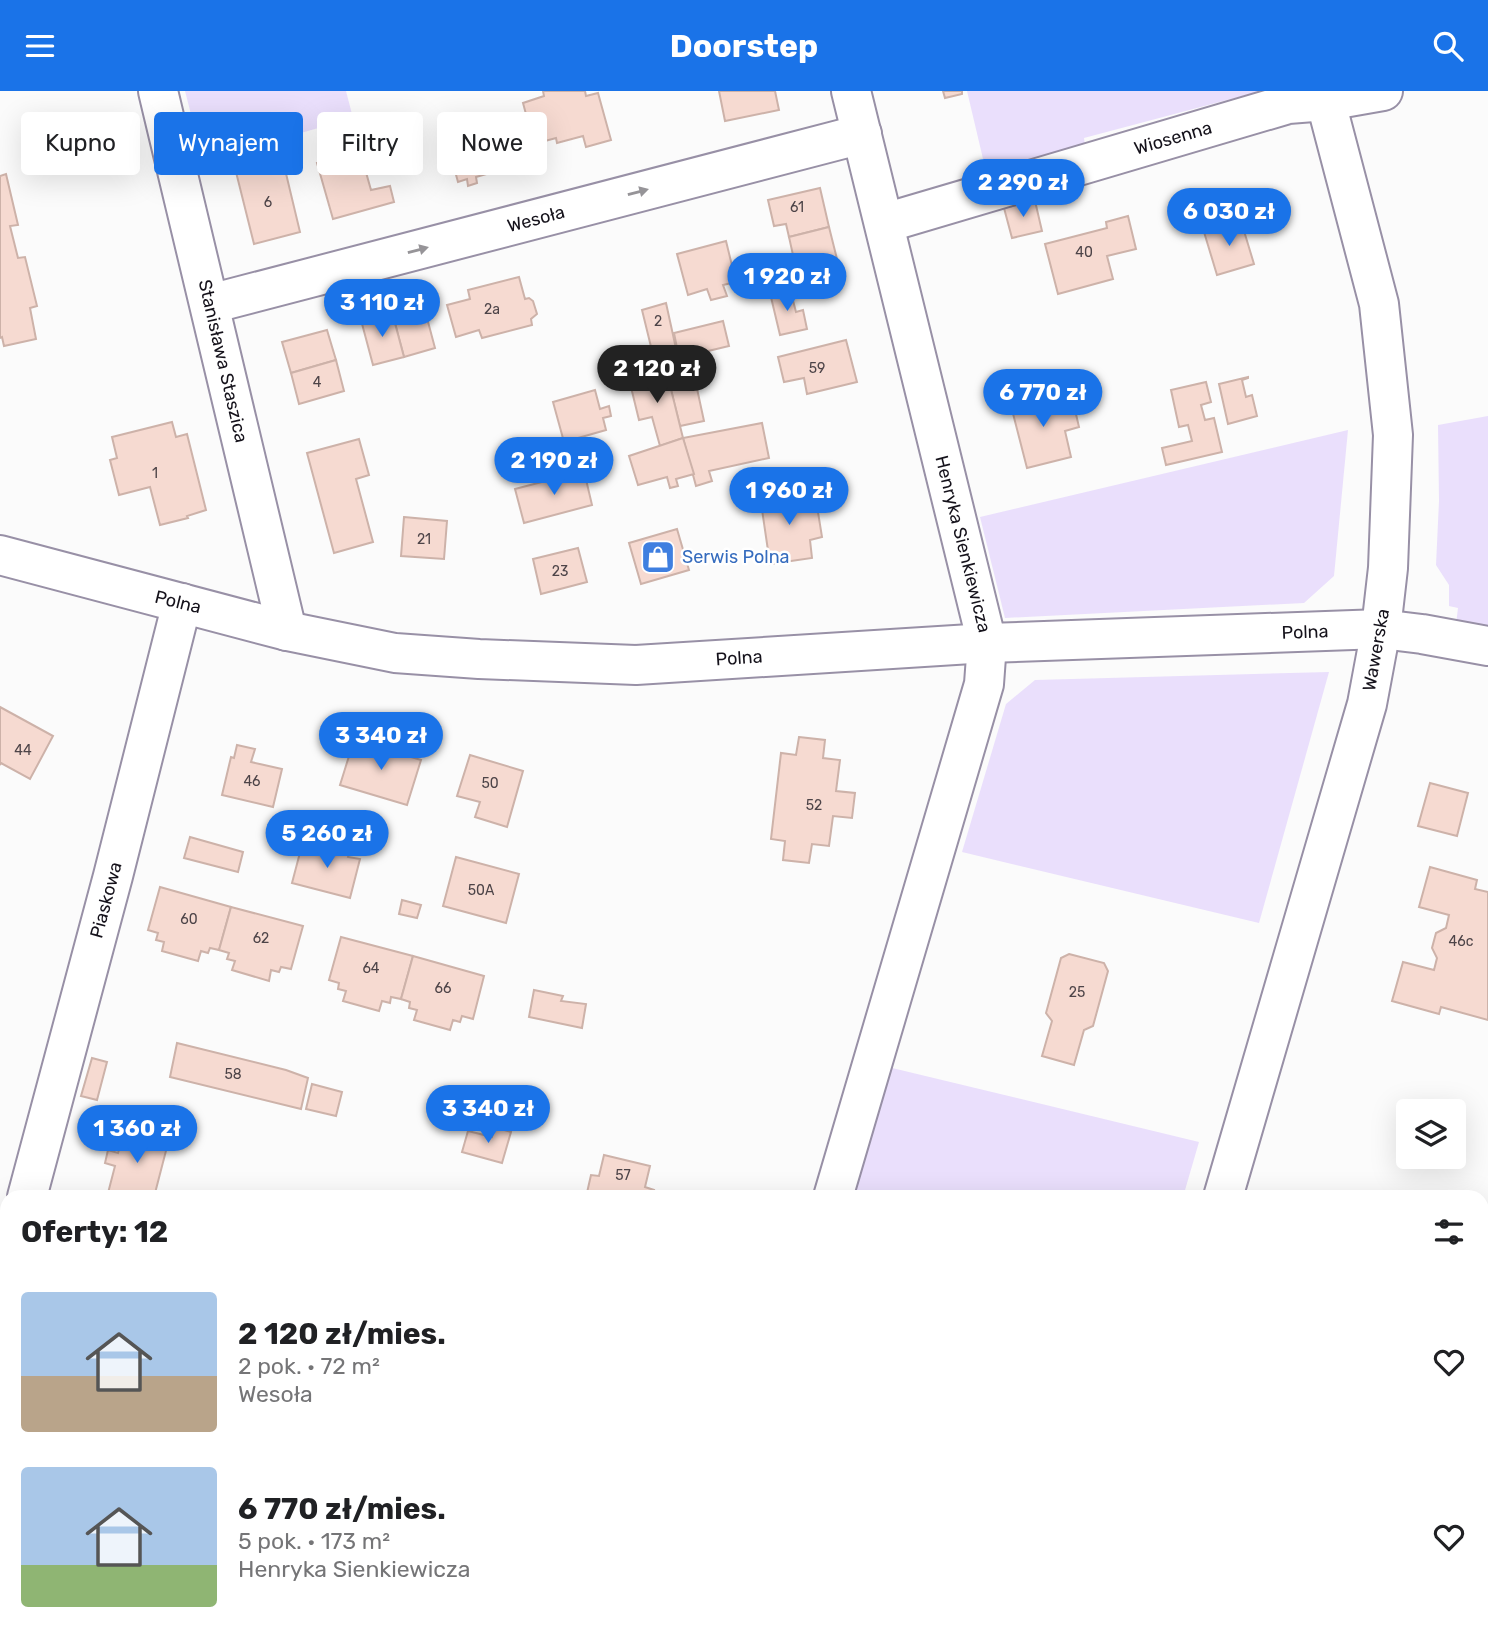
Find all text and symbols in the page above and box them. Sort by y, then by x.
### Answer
icon: menu [21,27,59,65]
text: Doorstep [670,27,818,65]
icon: search [1429,27,1467,65]
chip: Kupno [21,112,140,175]
chip: Wynajem [154,112,303,175]
chip: Filtry [317,112,423,175]
chip: Nowe [437,112,547,175]
street label: Wiosenna [1131,116,1215,160]
pin: 2 290 zł [951,159,1095,219]
text: 2 290 zł [978,168,1068,196]
one-way arrow [627,186,649,197]
pin: 6 030 zł [1157,188,1301,248]
house number: 6 [264,194,272,211]
text: 6 030 zł [1183,197,1275,225]
house number: 61 [790,199,804,216]
street label: Wesoła [505,201,567,237]
one-way arrow [408,244,429,254]
house number: 40 [1075,244,1093,261]
pin: 1 920 zł [715,253,859,313]
text: 1 920 zł [743,262,831,290]
street label: Stanisława Staszica [194,277,252,445]
pin: 3 110 zł [310,279,454,339]
text: 3 110 zł [340,288,424,316]
house number: 2a [484,301,500,318]
house number: 2 [654,313,662,330]
pin: 2 120 zł [585,345,729,405]
text: 2 120 zł [613,354,701,382]
house number: 59 [809,360,825,377]
pin: 6 770 zł [971,369,1115,429]
house number: 4 [313,374,322,391]
text: 6 770 zł [999,378,1087,406]
pin: 2 190 zł [482,437,626,497]
text: 2 190 zł [510,446,598,474]
street label: Henryka Sienkiewicza [930,453,996,635]
house number: 1 [152,465,158,482]
pin: 1 960 zł [717,467,861,527]
text: 1 960 zł [745,476,833,504]
house number: 21 [417,531,431,548]
shop icon: Serwis Polna [639,538,677,576]
place label: Serwis Polna [682,546,789,568]
house number: 23 [552,563,568,580]
street label: Polna [153,586,203,618]
street label: Wawerska [1358,607,1394,693]
street label: Polna [1281,620,1329,644]
street label: Polna [715,645,763,671]
pin: 3 340 zł [309,713,453,772]
text: 3 340 zł [335,721,427,749]
house number: 44 [14,742,32,759]
house number: 46 [243,773,261,790]
house number: 50 [481,775,499,792]
house number: 52 [806,797,822,814]
pin: 5 260 zł [255,811,399,870]
text: 5 260 zł [282,819,372,847]
street label: Piaskowa [85,859,127,941]
house number: 50A [468,882,495,899]
house number: 60 [180,911,198,928]
house number: 62 [253,930,269,947]
house number: 46c [1449,933,1474,950]
house number: 64 [362,960,380,977]
house number: 66 [435,980,451,997]
house number: 25 [1069,984,1085,1001]
house number: 58 [224,1066,242,1083]
pin: 3 340 zł [416,1086,560,1145]
text: 3 340 zł [442,1094,534,1122]
map controls [1396,1099,1466,1169]
button: layers [1396,1099,1466,1169]
pin: 1 360 zł [65,1105,209,1165]
text: 1 360 zł [93,1114,181,1142]
house number: 57 [615,1167,631,1184]
icon: filters [1430,1213,1468,1251]
text: Oferty: 12 [21,1214,168,1250]
text: 2 120 zł/mies. [238,1316,446,1352]
icon: home [77,1320,161,1404]
icon: heart [1430,1343,1468,1381]
text: 2 pok. · 72 m² [238,1352,380,1380]
text: Wesoła [238,1380,313,1408]
text: 6 770 zł/mies. [238,1491,446,1527]
icon: home [77,1495,161,1579]
icon: heart [1430,1518,1468,1556]
text: 5 pok. · 173 m² [238,1527,390,1555]
text: Henryka Sienkiewicza [238,1555,470,1583]

